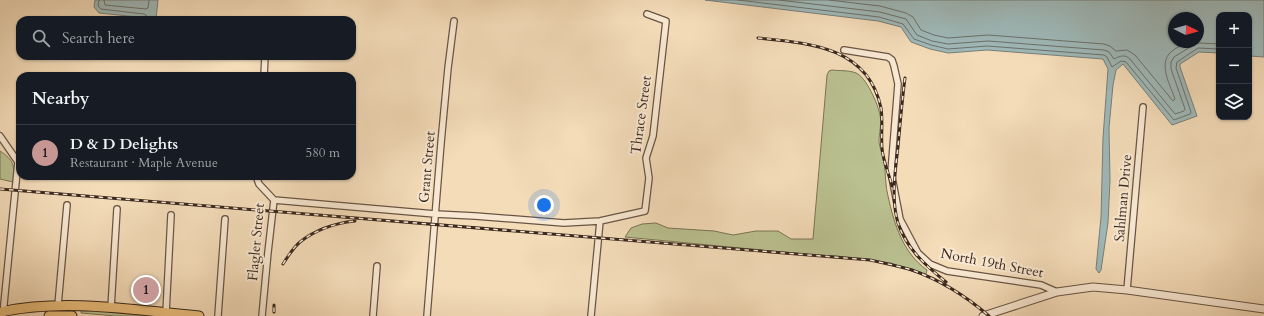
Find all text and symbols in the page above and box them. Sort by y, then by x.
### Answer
north arrow [1168,12,1204,48]
map controls [1216,12,1252,120]
button: + [1216,12,1252,48]
search box [16,16,356,60]
icon: search [30,27,52,49]
text: Search here [62,28,135,48]
button: − [1216,48,1252,84]
street label: Thrace Street [626,74,656,156]
button: layers [1216,84,1252,120]
text: Nearby [32,87,89,110]
street label: Grant Street [414,130,440,204]
text: D & D Delights [70,134,178,154]
text: 1 [42,144,48,162]
text: 580 m [306,144,340,162]
street label: Sahlman Drive [1110,153,1136,243]
text: Restaurant · Maple Avenue [70,154,218,172]
your location [534,195,554,215]
street label: Flagler Street [243,202,269,282]
street label: North 19th Street [939,244,1046,282]
pin: 1 [133,275,159,305]

